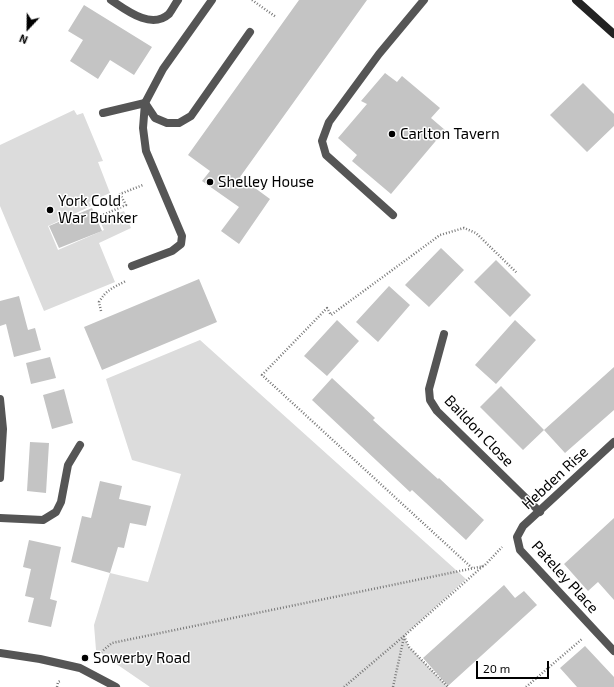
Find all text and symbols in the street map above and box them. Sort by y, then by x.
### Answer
north arrow [8,8,48,48]
text: N [17,32,29,47]
place label: Carlton Tavern [400,125,500,143]
marker: Carlton Tavern [387,129,397,139]
place label: Shelley House [218,173,314,191]
marker: Shelley House [205,177,215,187]
place label: York Cold War Bunker [58,192,138,227]
marker: York Cold War Bunker [45,205,55,215]
street label: Baildon Close [441,392,517,470]
street label: Hebden Rise [518,443,592,513]
street label: Pateley Place [528,537,602,617]
place label: Sowerby Road [93,649,191,667]
marker: Sowerby Road [80,653,90,663]
scale bar [478,653,551,679]
text: 20 m [483,661,510,675]

